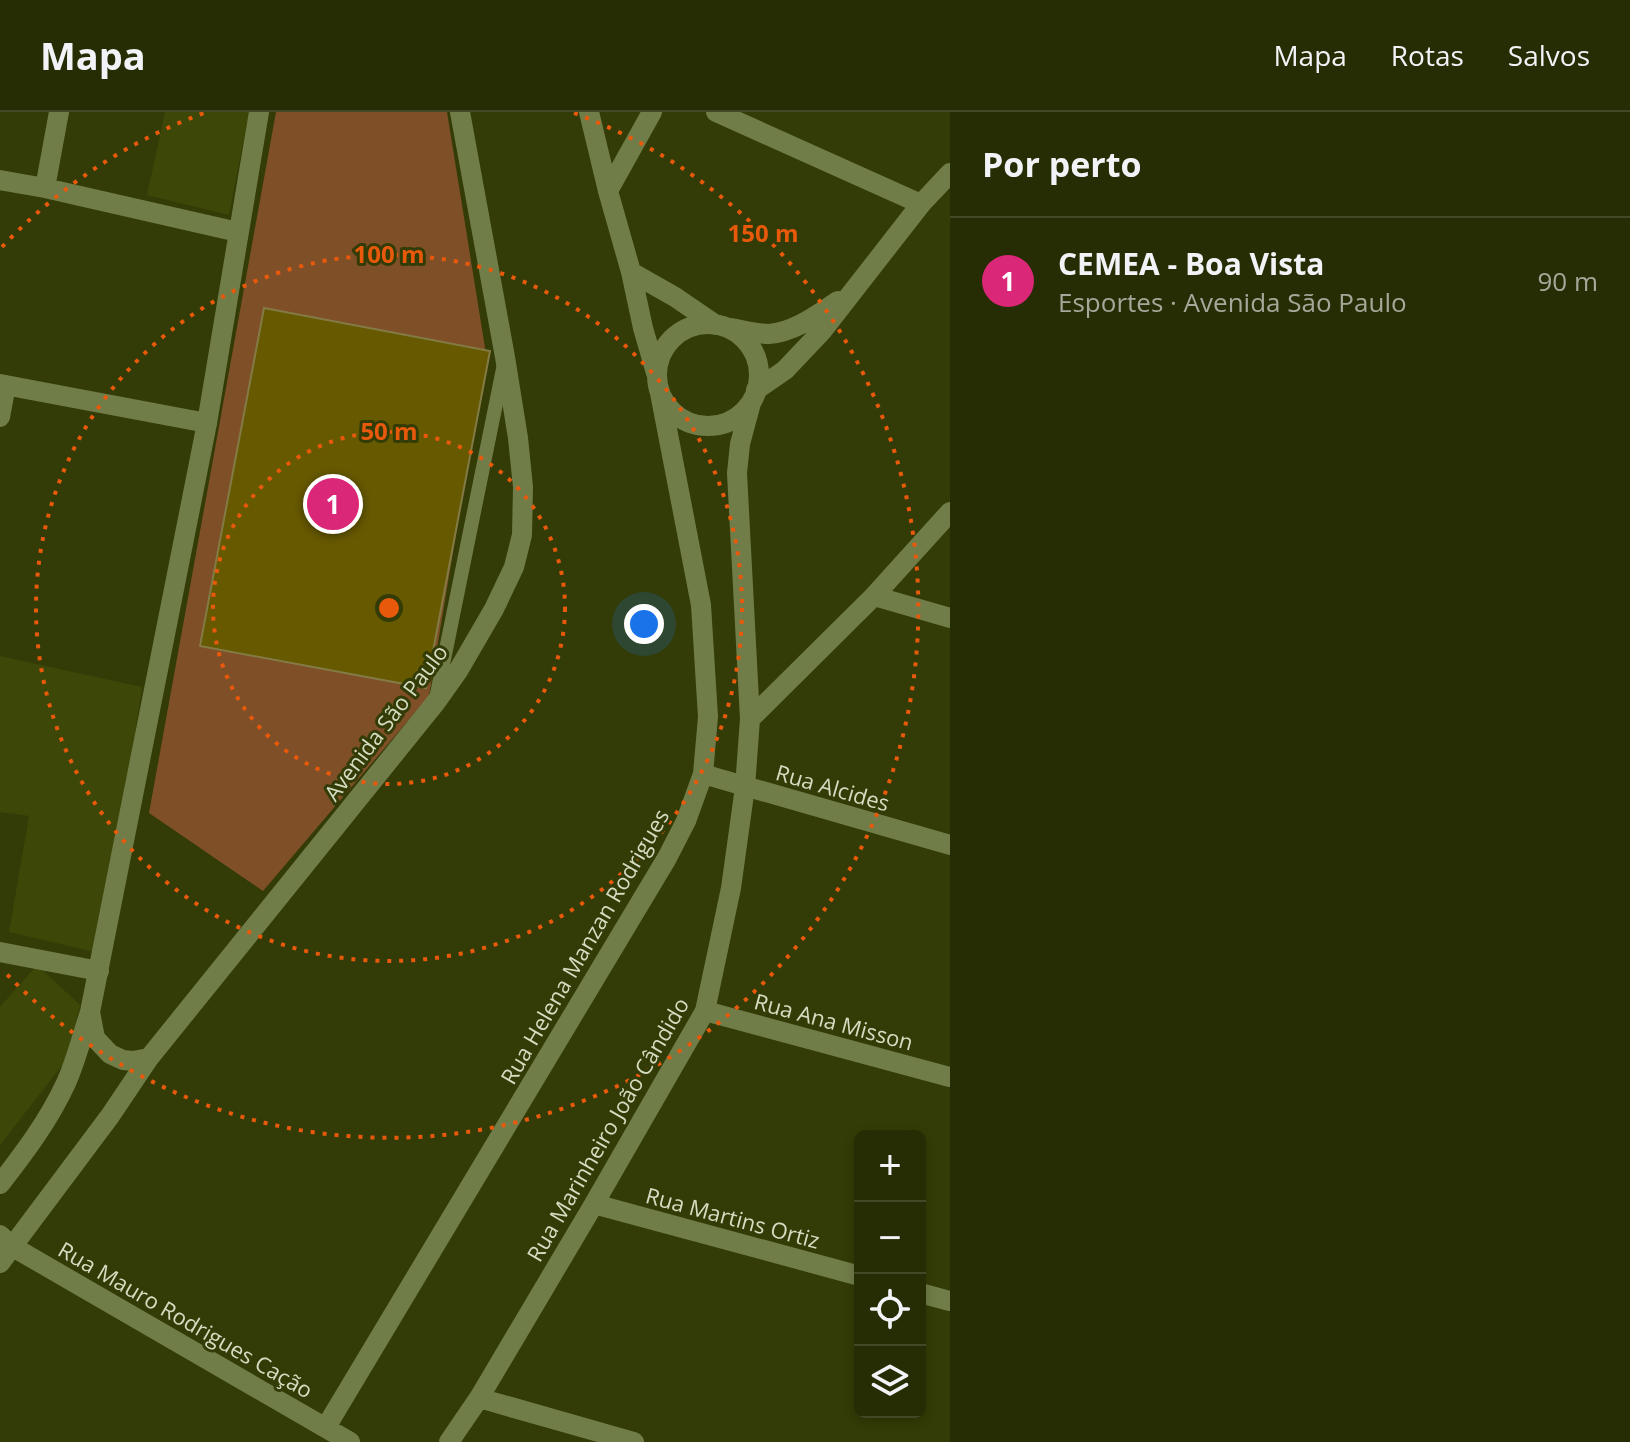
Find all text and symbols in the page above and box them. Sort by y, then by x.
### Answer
text: Mapa [40,29,146,81]
text: Mapa [1273,36,1347,74]
text: Rotas [1391,36,1464,74]
text: Salvos [1508,36,1590,74]
text: Por perto [982,141,1142,187]
text: 150 m [728,216,798,249]
text: 100 m [354,237,424,270]
text: CEMEA - Boa Vista [1058,243,1324,284]
text: 1 [1001,263,1015,299]
text: 90 m [1537,263,1598,299]
text: Esportes · Avenida São Paulo [1058,284,1407,320]
text: 50 m [360,414,418,447]
pin: 1 [307,474,359,534]
centre of rings [375,594,403,622]
your location [624,604,664,644]
street label: Avenida São Paulo [316,638,454,806]
street label: Rua Alcides [773,756,893,818]
street label: Rua Helena Manzan Rodrigues [493,803,675,1089]
street label: Rua Ana Misson [751,985,917,1057]
street label: Rua Marinheiro João Cândido [519,992,695,1266]
map controls [854,1130,926,1418]
button: + [854,1130,926,1202]
street label: Rua Martins Ortiz [643,1179,823,1255]
button: − [854,1202,926,1274]
street label: Rua Mauro Rodrigues Cação [53,1234,319,1404]
button: locate [854,1274,926,1346]
button: layers [854,1346,926,1418]

